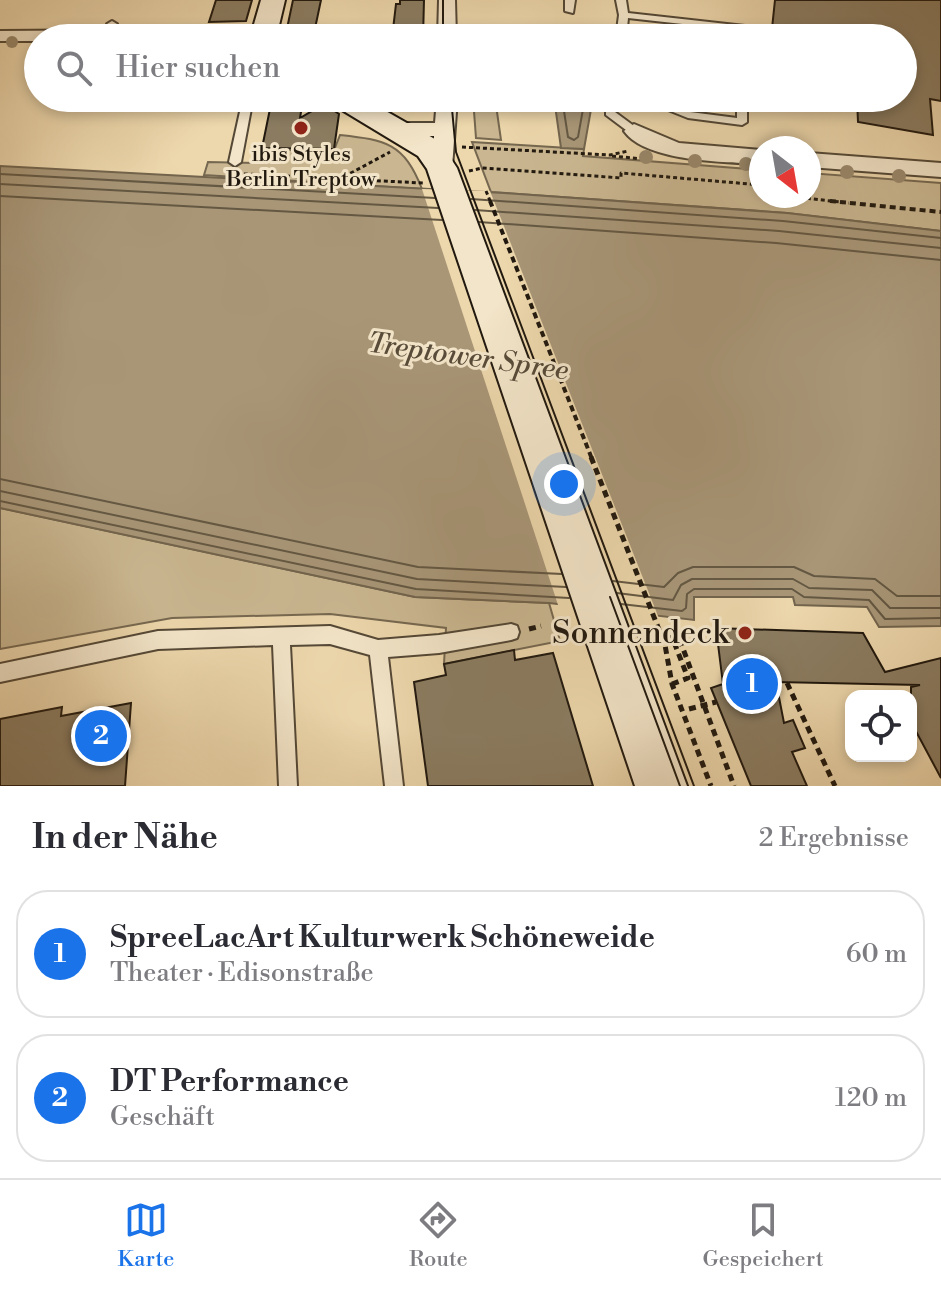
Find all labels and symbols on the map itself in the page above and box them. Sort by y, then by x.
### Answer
marker: ibis Styles Berlin Treptow [292,119,310,137]
north arrow [749,136,821,208]
place label: ibis Styles Berlin Treptow [225,141,377,193]
water label: Treptower Spree [365,326,571,388]
your location [544,464,584,504]
place label: Sonnendeck [552,613,731,653]
marker: Sonnendeck [736,624,754,642]
pin: 1 [726,654,778,714]
pin: 2 [75,706,127,766]

